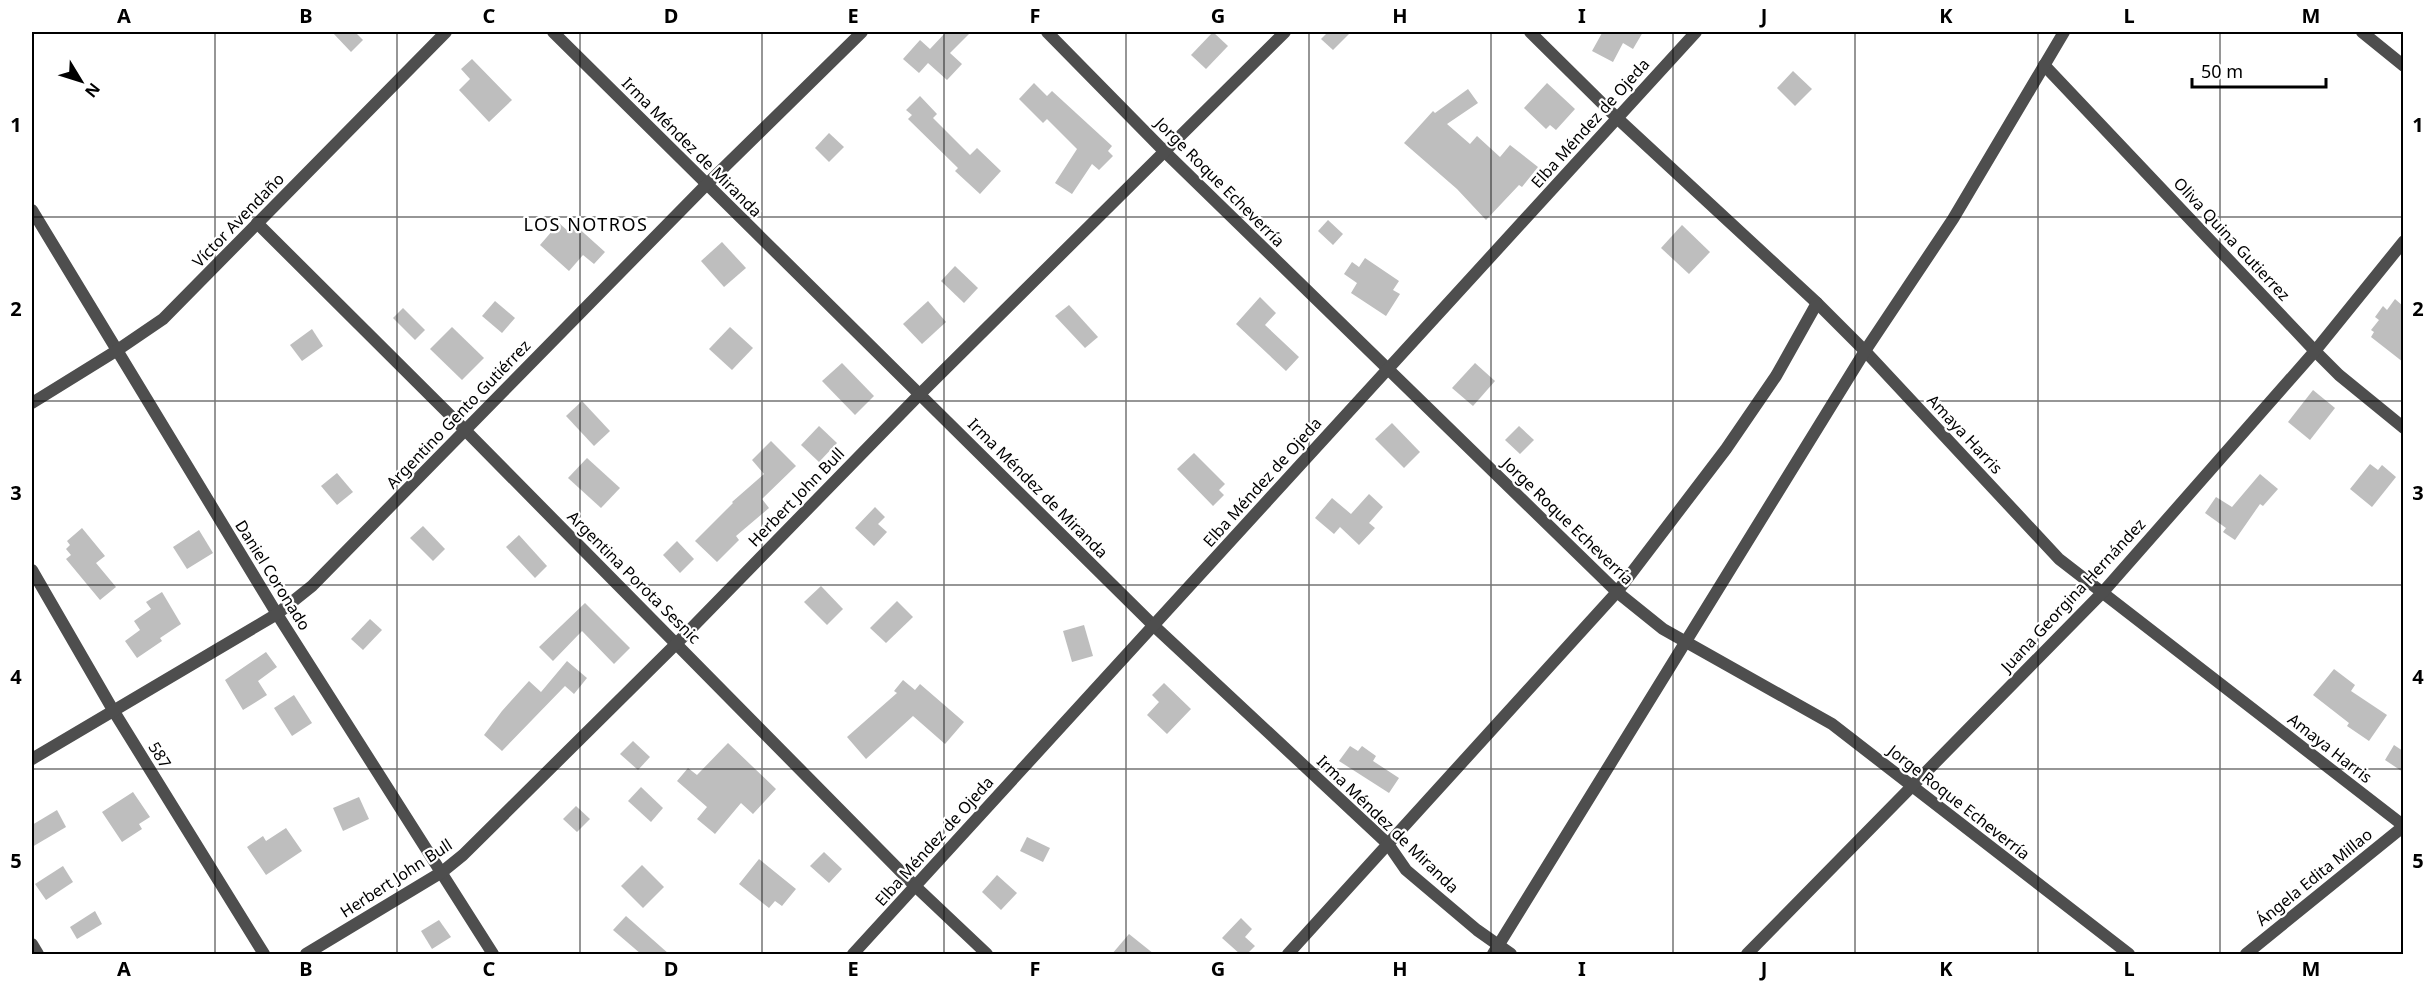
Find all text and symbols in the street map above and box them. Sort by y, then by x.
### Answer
text: A [117,2,131,29]
text: B [299,2,313,29]
text: C [483,2,496,29]
text: D [664,2,678,29]
text: E [847,2,859,29]
text: F [1030,2,1040,29]
text: G [1211,2,1225,29]
text: H [1392,2,1408,29]
text: I [1578,2,1586,29]
text: J [1759,2,1767,29]
text: K [1939,2,1953,29]
text: L [2123,2,2135,29]
text: M [2302,2,2320,29]
north arrow [51,51,111,111]
scale bar [2192,51,2326,89]
street label: Elba Méndez de Ojeda [1526,53,1654,193]
text: 50 m [2201,59,2243,83]
street label: Irma Méndez de Miranda [617,72,767,222]
text: N [80,78,105,102]
text: 1 [10,111,22,138]
street label: Jorge Roque Echeverría [1149,111,1290,252]
text: 1 [2412,111,2424,138]
street label: Víctor Avendaño [187,168,289,272]
street label: Oliva Quina Gutierrez [2169,173,2295,305]
district label: LOS NOTROS [523,212,649,236]
text: 2 [10,295,22,322]
text: 2 [2412,295,2424,322]
street label: Argentino Gento Gutiérrez [381,335,535,493]
street label: Amaya Harris [1922,389,2008,479]
street label: Elba Méndez de Ojeda [1198,412,1326,552]
street label: Irma Méndez de Miranda [963,413,1113,563]
street label: Herbert John Bull [743,443,849,551]
street label: Jorge Roque Echeverría [1496,451,1638,590]
text: 3 [10,479,22,506]
text: 3 [2412,479,2424,506]
street label: Argentina Porota Sesnic [563,506,706,649]
street label: Juana Georgina Hernández [1995,513,2150,678]
street label: Daniel Coronado [230,516,316,634]
text: 4 [10,663,22,690]
text: 4 [2412,663,2424,690]
street label: Amaya Harris [2283,708,2377,788]
street label: 587 [143,738,177,772]
street label: Jorge Roque Echeverría [1882,738,2035,864]
street label: Irma Méndez de Miranda [1312,750,1464,898]
street label: Elba Méndez de Ojeda [870,771,998,911]
street label: Ángela Edita Millao [2251,823,2377,931]
street label: Herbert John Bull [336,834,456,922]
text: 5 [10,847,22,874]
text: 5 [2412,847,2424,874]
text: A [117,955,131,982]
text: B [299,955,313,982]
text: C [483,955,496,982]
text: D [664,955,678,982]
text: E [847,955,859,982]
text: F [1030,955,1040,982]
text: G [1211,955,1225,982]
text: H [1392,955,1408,982]
text: I [1578,955,1586,982]
text: J [1759,955,1767,982]
text: K [1939,955,1953,982]
text: L [2123,955,2135,982]
text: M [2302,955,2320,982]

